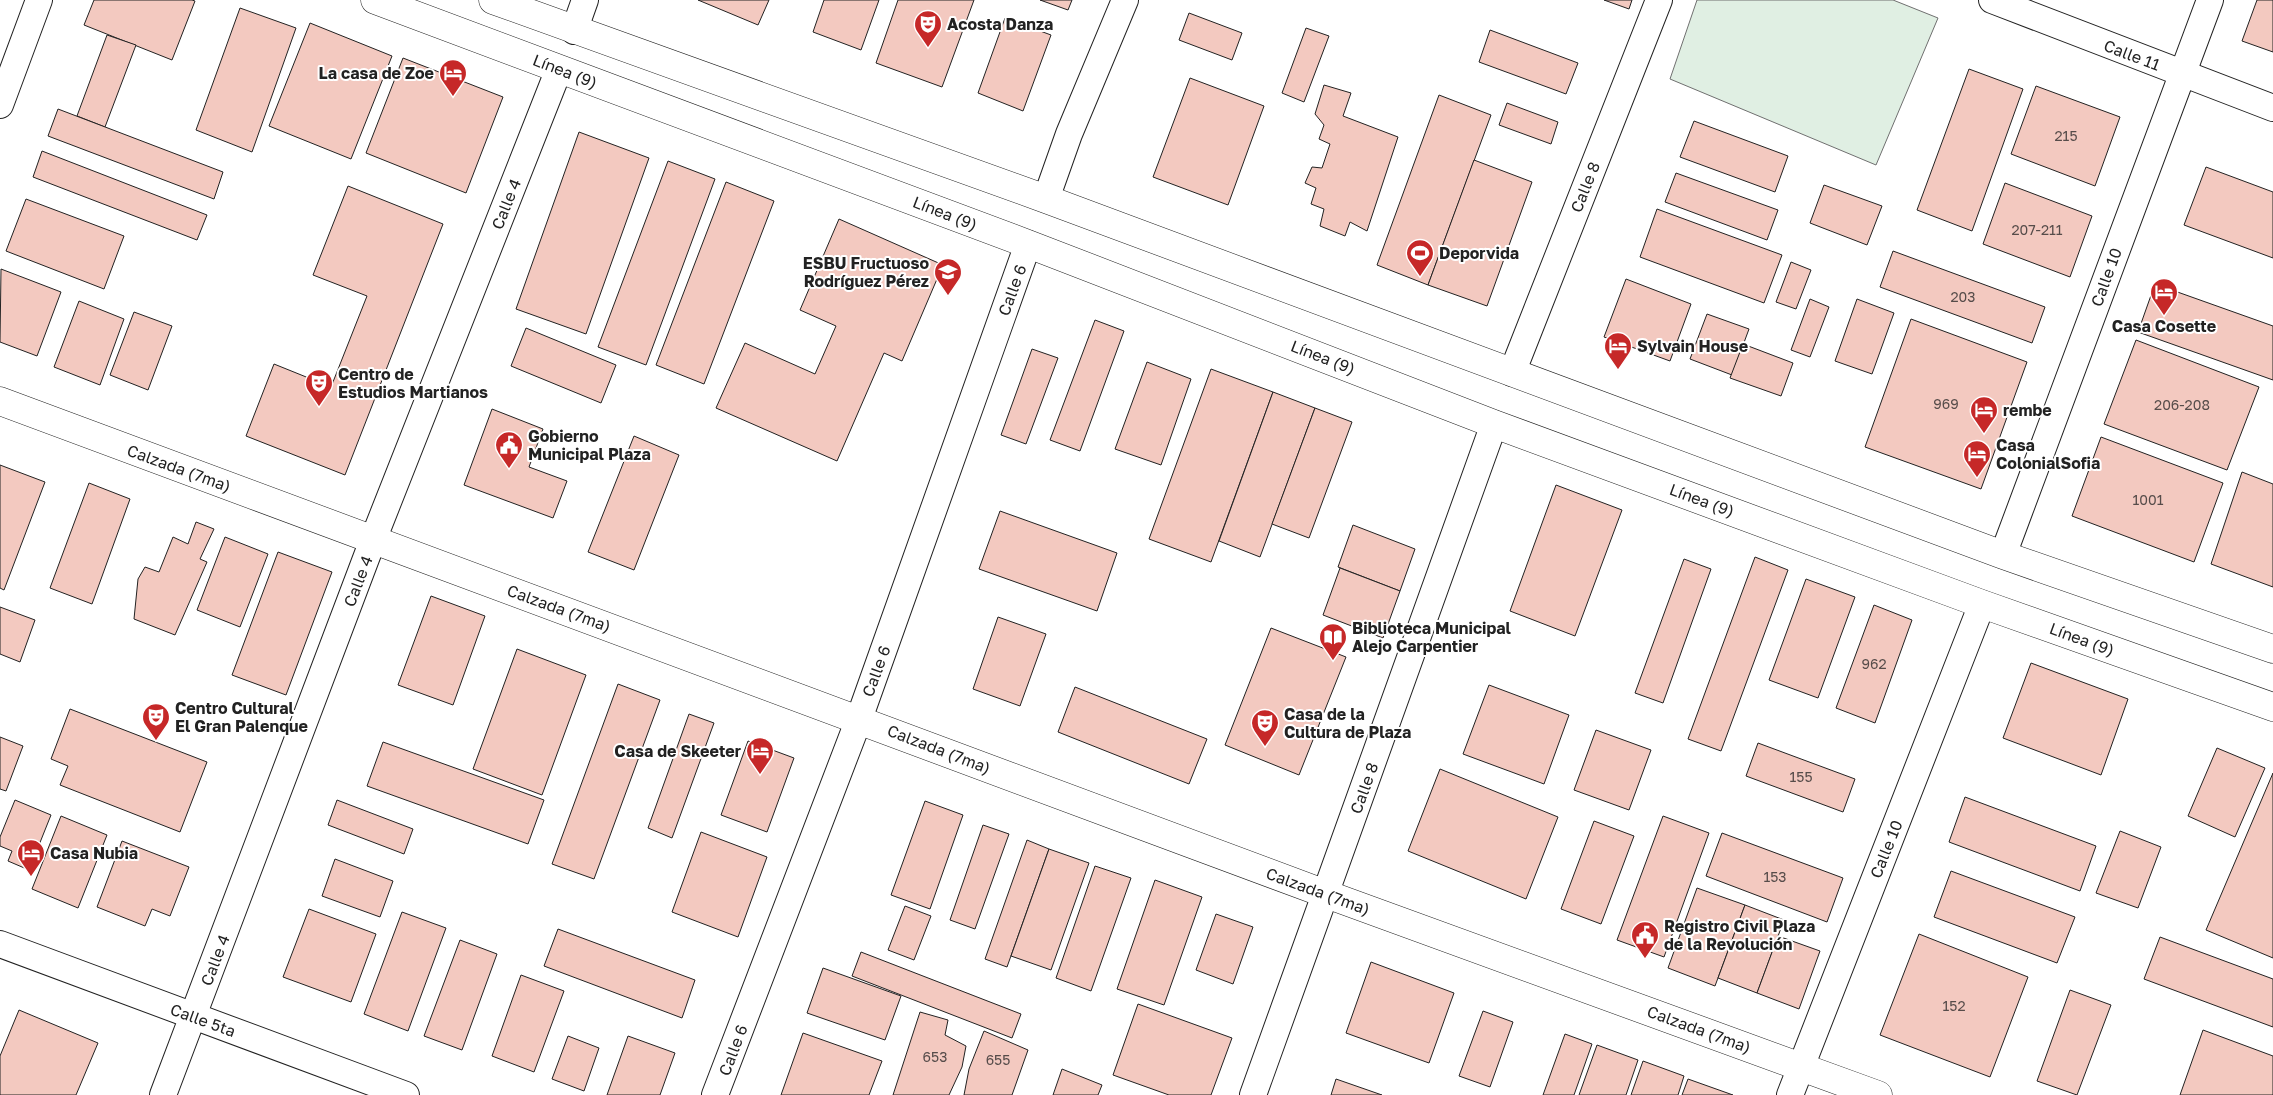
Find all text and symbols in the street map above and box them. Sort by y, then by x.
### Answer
theatre icon: Acosta Danza [913,9,943,48]
place label: Acosta Danza [947,14,1053,34]
street label: Calle 11 [2101,35,2163,75]
street label: Línea (9) [530,50,600,92]
hotel icon: La casa de Zoe [438,58,468,97]
place label: La casa de Zoe [318,63,434,83]
house number: 215 [2054,127,2078,144]
street label: Calle 8 [1566,159,1604,215]
street label: Calle 4 [487,176,525,232]
street label: Línea (9) [910,192,980,234]
house number: 207-211 [2011,221,2063,238]
sports icon: Deporvida [1405,238,1435,277]
place label: Deporvida [1439,243,1519,263]
street label: Calle 10 [2086,245,2126,309]
place label: ESBU Fructuoso Rodríguez Pérez [803,253,929,291]
school or university icon: ESBU Fructuoso Rodríguez Pérez [933,257,963,296]
street label: Calle 6 [994,262,1030,318]
hotel icon: Casa Cosette [2149,277,2179,316]
house number: 203 [1951,288,1976,305]
place label: Casa Cosette [2112,316,2216,336]
hotel icon: Sylvain House [1603,331,1633,370]
street label: Línea (9) [1288,336,1358,378]
place label: Sylvain House [1637,336,1748,356]
place label: Centro de Estudios Martianos [338,364,488,402]
theatre icon: Centro de Estudios Martianos [304,368,334,407]
house number: 969 [1933,395,1959,412]
hotel icon: rembe [1969,395,1999,434]
house number: 206-208 [2154,396,2210,413]
place label: rembe [2003,400,2052,420]
place label: Gobierno Municipal Plaza [528,426,651,464]
public building icon: Gobierno Municipal Plaza [494,430,524,469]
place label: Casa ColonialSofia [1996,435,2100,473]
hotel icon: Casa ColonialSofia [1962,439,1992,478]
street label: Calzada (7ma) [124,440,234,496]
street label: Línea (9) [1667,479,1737,521]
house number: 1001 [2133,491,2164,508]
street label: Calle 4 [339,553,377,609]
street label: Calzada (7ma) [504,580,614,636]
place label: Biblioteca Municipal Alejo Carpentier [1352,618,1512,656]
street label: Línea (9) [2047,618,2117,660]
library icon: Biblioteca Municipal Alejo Carpentier [1318,622,1348,661]
street label: Calle 6 [858,643,894,699]
house number: 962 [1861,655,1887,672]
place label: Centro Cultural El Gran Palenque [175,698,308,736]
theatre icon: Centro Cultural El Gran Palenque [141,702,171,741]
place label: Casa de la Cultura de Plaza [1284,704,1411,742]
theatre icon: Casa de la Cultura de Plaza [1250,708,1280,747]
street label: Calzada (7ma) [884,720,994,778]
hotel icon: Casa de Skeeter [745,736,775,775]
place label: Casa de Skeeter [614,741,741,761]
street label: Calle 8 [1346,760,1382,816]
house number: 155 [1789,768,1813,785]
street label: Calle 10 [1865,817,1907,881]
hotel icon: Casa Nubia [16,838,46,877]
place label: Casa Nubia [50,843,138,863]
street label: Calzada (7ma) [1263,863,1373,919]
house number: 153 [1763,868,1787,885]
place label: Registro Civil Plaza de la Revolución [1664,916,1815,954]
public building icon: Registro Civil Plaza de la Revolución [1630,920,1660,959]
street label: Calle 4 [196,932,234,988]
house number: 152 [1942,997,1966,1014]
street label: Calle 5ta [168,999,238,1041]
street label: Calzada (7ma) [1644,1001,1754,1057]
street label: Calle 6 [714,1022,752,1078]
house number: 653 [923,1048,947,1065]
house number: 655 [986,1051,1010,1068]

